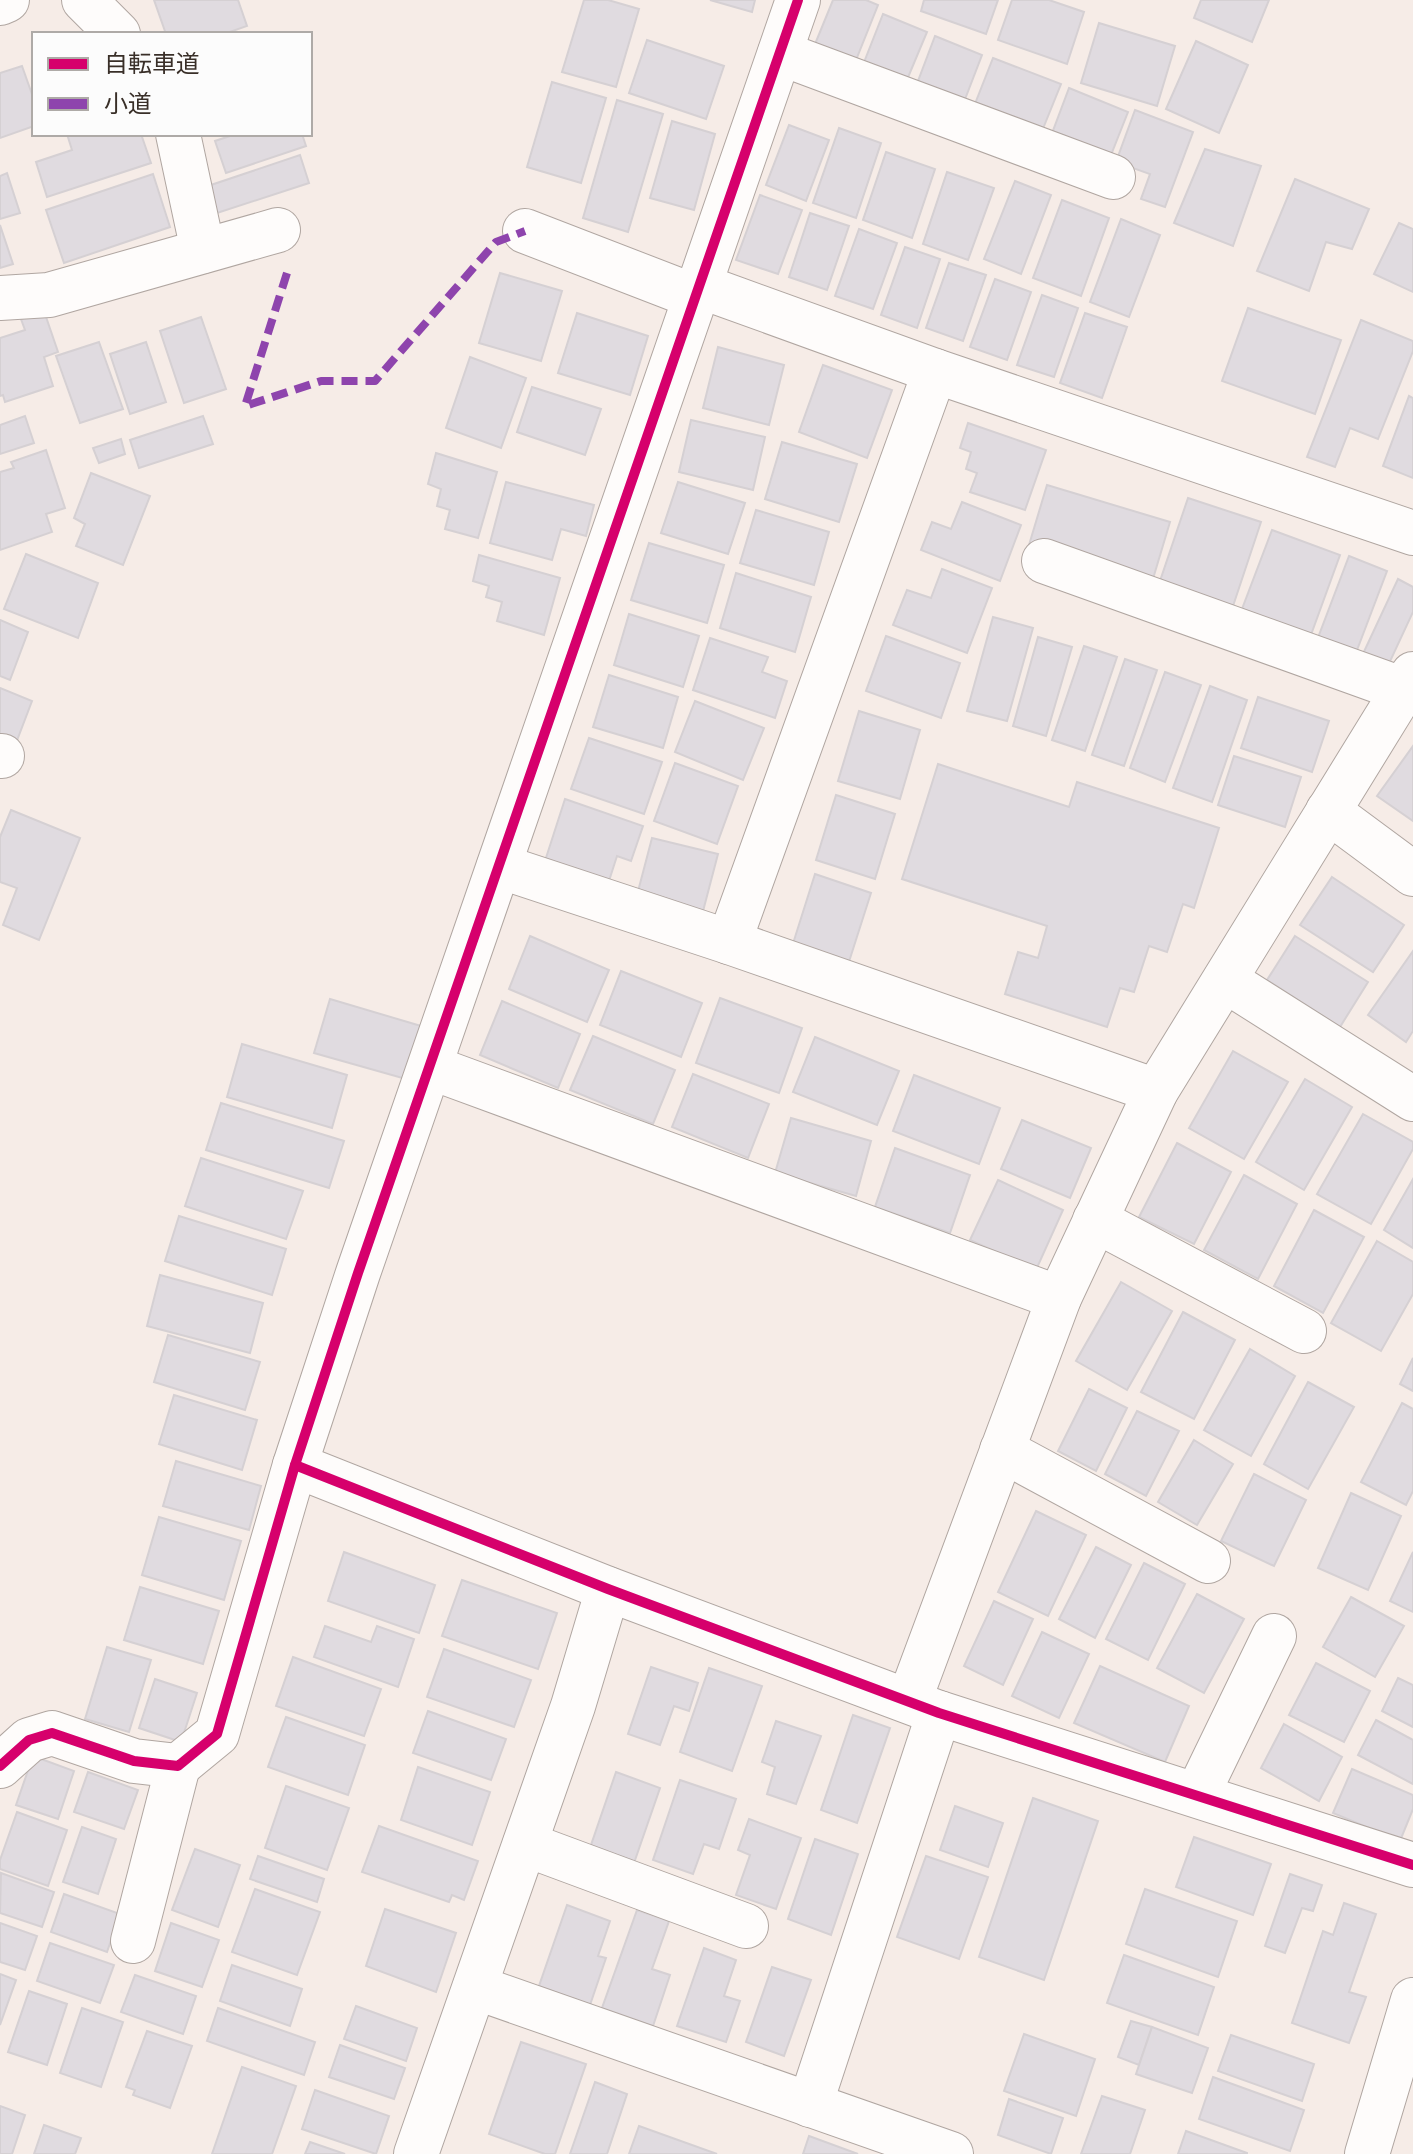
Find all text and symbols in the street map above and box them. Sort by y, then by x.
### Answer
legend [32,32,312,136]
text: 自転車道 [104,50,200,78]
text: 小道 [104,90,152,118]

